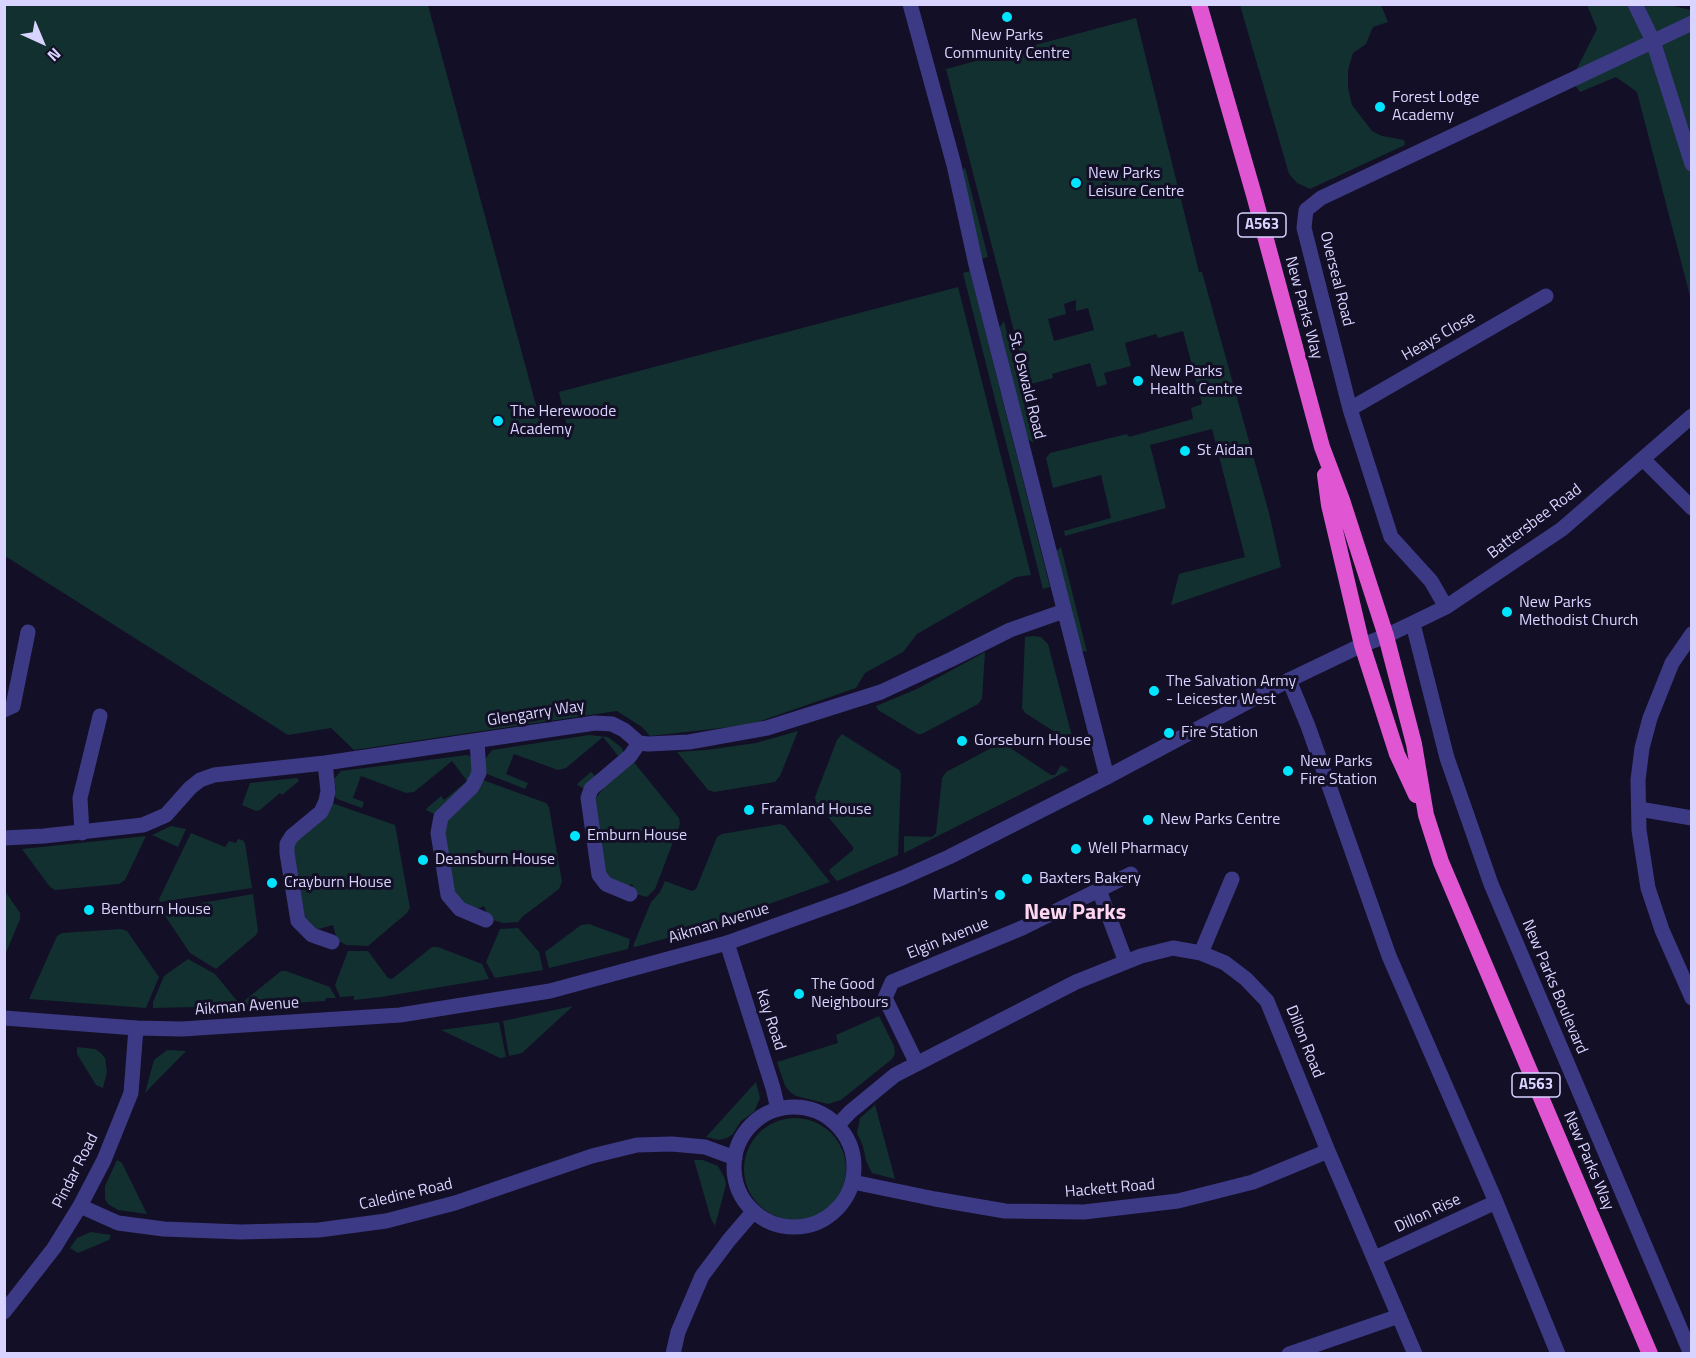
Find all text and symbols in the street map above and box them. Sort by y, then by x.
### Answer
marker: New Parks Community Centre [1000,10,1014,24]
north arrow [12,12,72,72]
place label: New Parks Community Centre [944,26,1070,64]
text: N [42,42,67,67]
place label: Forest Lodge Academy [1392,88,1479,126]
marker: Forest Lodge Academy [1373,100,1387,114]
place label: New Parks Leisure Centre [1088,164,1184,202]
marker: New Parks Leisure Centre [1069,176,1083,190]
road number: A563 [1238,213,1286,237]
street label: Overseal Road [1315,230,1357,328]
street label: New Parks Way [1280,254,1326,362]
street label: Heays Close [1399,308,1479,366]
street label: St. Oswald Road [1003,331,1049,441]
place label: New Parks Health Centre [1150,362,1242,400]
marker: New Parks Health Centre [1131,374,1145,388]
place label: The Herewoode Academy [510,402,616,440]
marker: The Herewoode Academy [491,414,505,428]
place label: St Aidan [1197,441,1253,461]
marker: St Aidan [1178,444,1192,458]
street label: Battersbee Road [1484,480,1586,564]
place label: New Parks Methodist Church [1519,593,1638,631]
marker: New Parks Methodist Church [1500,605,1514,619]
place label: The Salvation Army - Leicester West [1166,672,1296,710]
marker: The Salvation Army - Leicester West [1147,684,1161,698]
street label: Glengarry Way [486,697,586,731]
place label: Fire Station [1181,723,1258,743]
marker: Fire Station [1162,726,1176,740]
place label: Gorseburn House [974,731,1091,751]
marker: Gorseburn House [955,734,969,748]
place label: New Parks Fire Station [1300,752,1377,790]
marker: New Parks Fire Station [1281,764,1295,778]
place label: Framland House [761,800,871,820]
marker: Framland House [742,803,756,817]
place label: New Parks Centre [1160,810,1280,830]
marker: New Parks Centre [1141,813,1155,827]
place label: Emburn House [587,826,687,846]
marker: Emburn House [568,829,582,843]
place label: Well Pharmacy [1088,839,1189,859]
marker: Well Pharmacy [1069,842,1083,856]
place label: Deansburn House [435,850,555,870]
marker: Deansburn House [416,853,430,867]
place label: Baxters Bakery [1039,869,1141,889]
marker: Baxters Bakery [1020,872,1034,886]
place label: Crayburn House [284,873,392,893]
marker: Crayburn House [265,876,279,890]
place label: Martin's [933,885,988,905]
marker: Martin's [993,888,1007,902]
place label: Bentburn House [101,900,211,920]
street label: Aikman Avenue [666,900,772,948]
district label: New Parks [1024,901,1126,927]
marker: Bentburn House [82,903,96,917]
street label: Elgin Avenue [904,914,992,964]
street label: New Parks Boulevard [1517,917,1591,1057]
place label: The Good Neighbours [811,975,888,1013]
street label: Kay Road [751,987,789,1053]
marker: The Good Neighbours [792,987,806,1001]
street label: Aikman Avenue [194,994,300,1020]
street label: Dillon Road [1281,1003,1327,1081]
road number: A563 [1512,1073,1560,1097]
street label: New Parks Way [1559,1109,1617,1213]
street label: Pindar Road [49,1130,103,1212]
street label: Caledine Road [357,1175,455,1215]
street label: Hackett Road [1064,1175,1156,1203]
street label: Dillon Rise [1392,1190,1464,1238]

